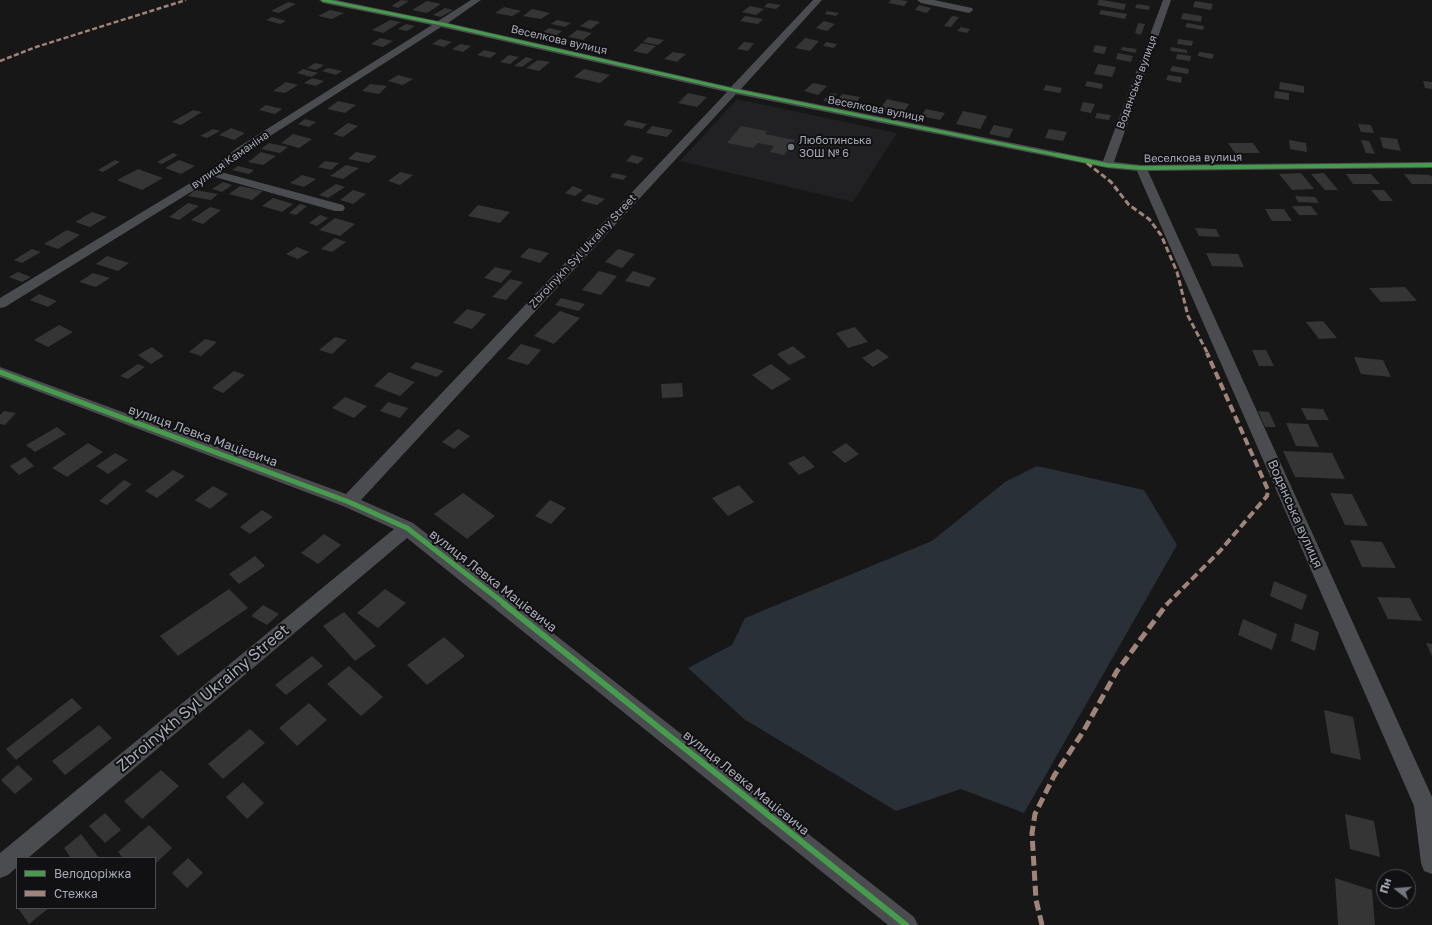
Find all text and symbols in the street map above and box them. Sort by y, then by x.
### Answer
street label: Веселкова вулиця [509,22,609,58]
street label: Водянська вулиця [1114,33,1160,131]
street label: Веселкова вулиця [826,93,926,125]
street label: вулиця Каманіна [189,128,271,192]
place label: Люботинська ЗОШ № 6 [799,134,871,160]
marker: Люботинська ЗОШ № 6 [786,142,796,152]
street label: Веселкова вулиця [1144,151,1242,165]
street label: Zbroinykh Syl Ukrainy Street [527,191,639,311]
street label: вулиця Левка Мацієвича [126,402,280,470]
street label: Водянська вулиця [1264,457,1326,571]
street label: вулиця Левка Мацієвича [426,526,560,636]
street label: Zbroinykh Syl Ukrainy Street [113,620,293,776]
street label: вулиця Левка Мацієвича [680,727,812,839]
legend [16,857,156,909]
text: Велодоріжка [54,866,131,881]
north arrow [1376,869,1416,909]
text: Пн [1377,877,1393,895]
text: Стежка [54,886,98,901]

